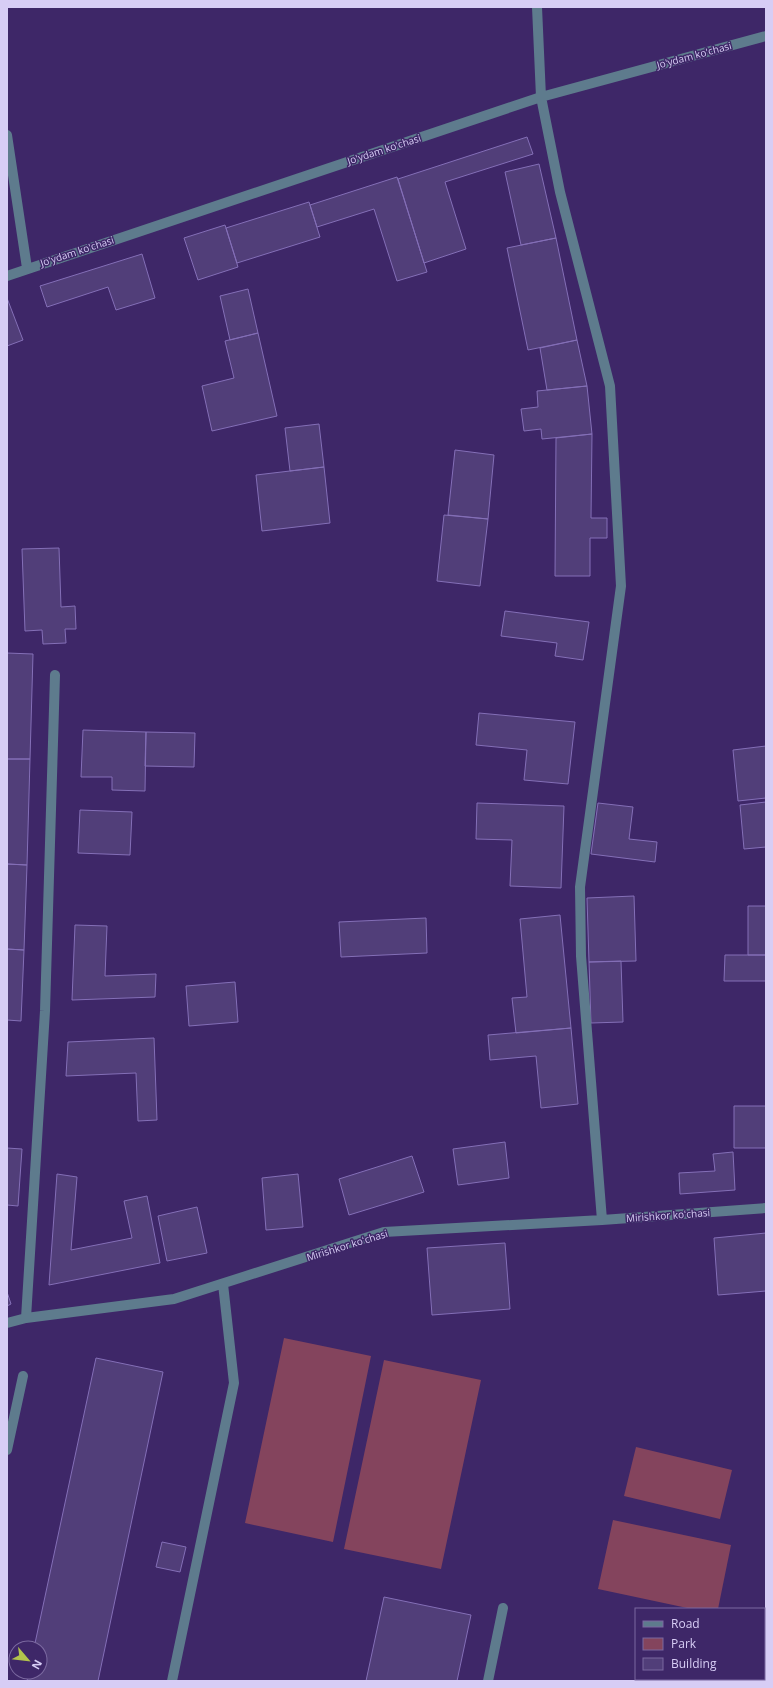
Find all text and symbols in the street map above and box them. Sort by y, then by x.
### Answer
street label: Jo'ydam ko'chasi [654,38,733,72]
street label: Jo'ydam ko'chasi [344,130,423,168]
street label: Jo'ydam ko'chasi [37,232,116,270]
street label: Mirishkor koʻchasi [625,1205,711,1225]
street label: Mirishkor koʻchasi [305,1226,389,1264]
legend [635,1608,765,1680]
text: Road [671,1615,700,1632]
text: Park [671,1635,697,1652]
north arrow [8,1640,48,1680]
text: Building [671,1655,717,1672]
text: N [29,1657,46,1672]

